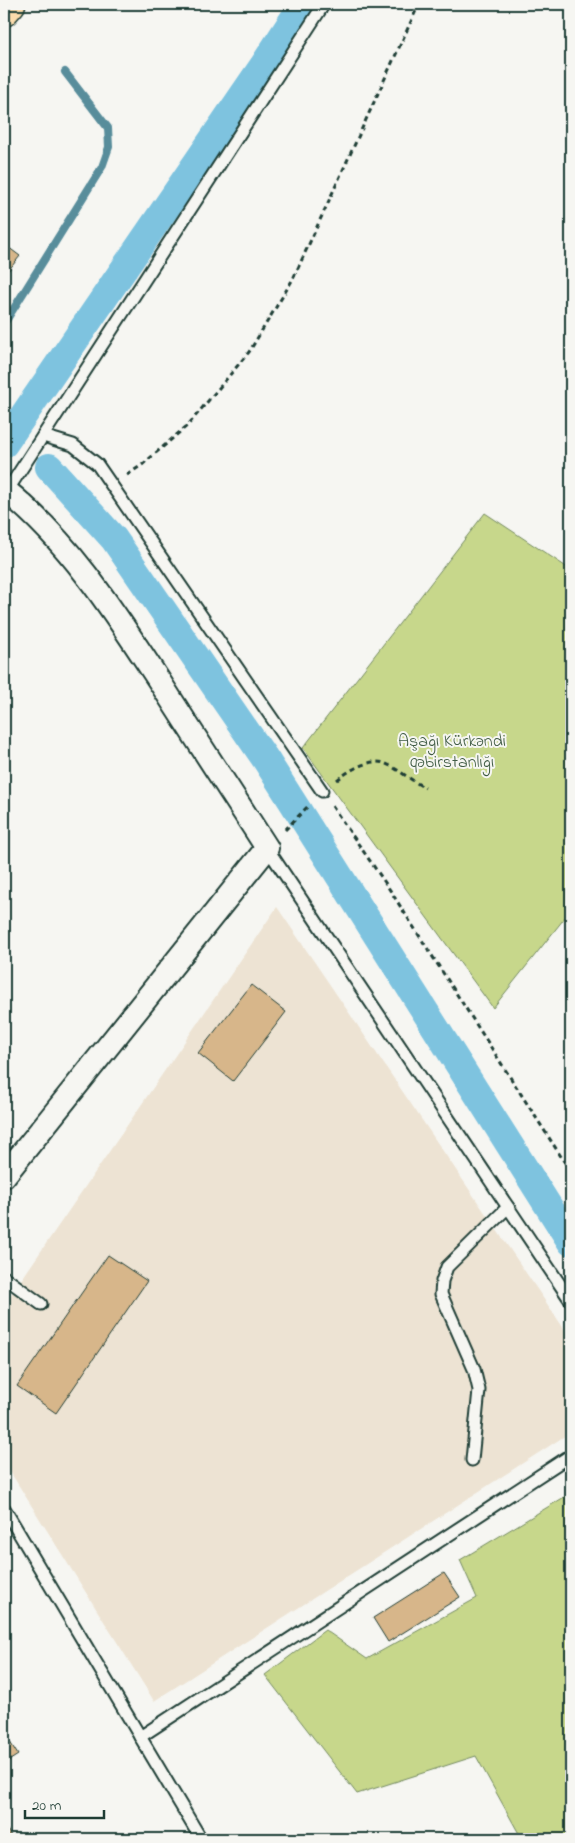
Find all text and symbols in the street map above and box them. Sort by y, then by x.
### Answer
park label: Aşağı Kürkəndi qəbirstanlığı [398,729,506,777]
scale bar [25,1788,104,1820]
text: 20 m [32,1795,62,1817]

